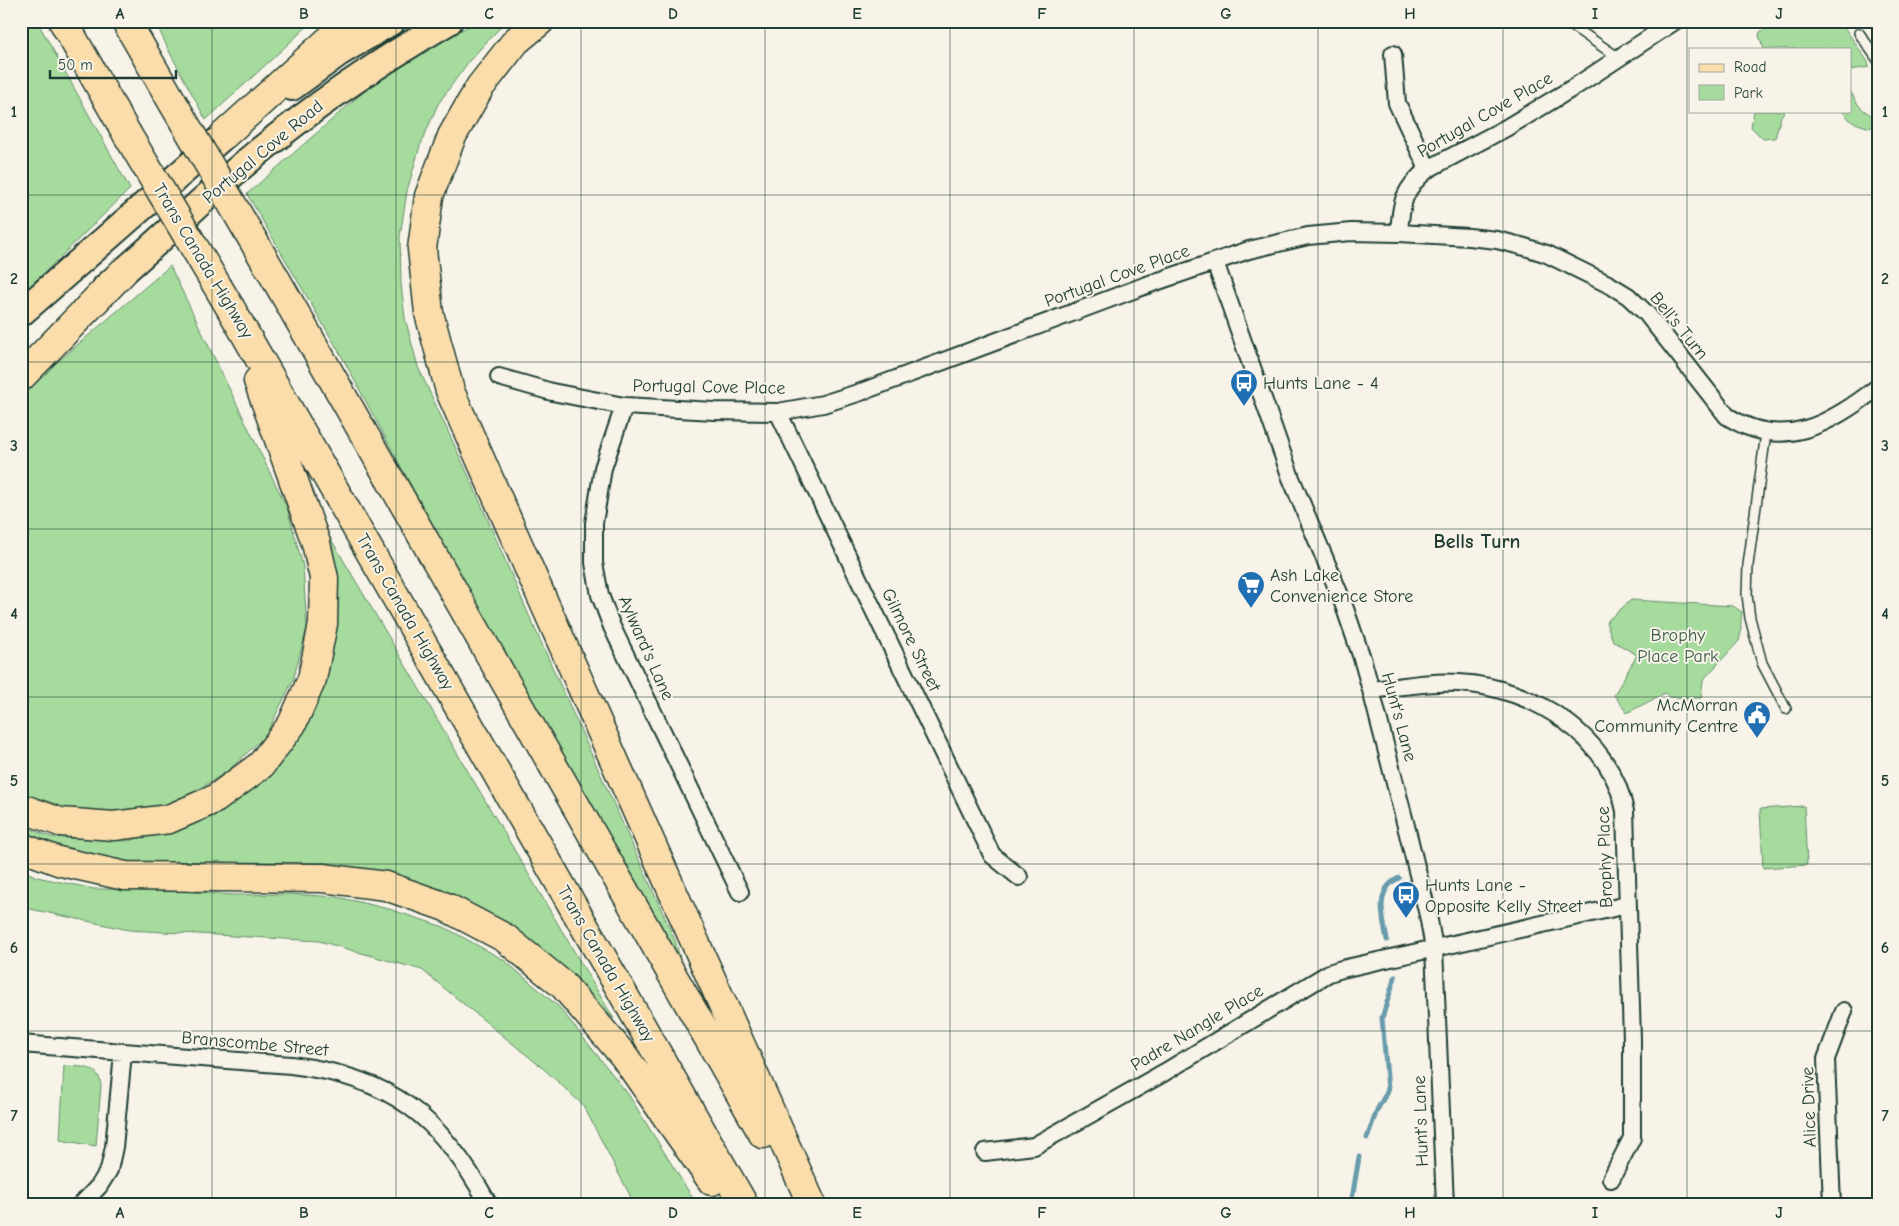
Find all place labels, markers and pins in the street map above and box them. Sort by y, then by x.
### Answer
bus stop icon: Hunts Lane - 4 [1229,368,1259,407]
place label: Hunts Lane - 4 [1263,373,1379,394]
place label: Ash Lake Convenience Store [1270,565,1413,607]
supermarket icon: Ash Lake Convenience Store [1236,570,1266,609]
place label: McMorran Community Centre [1594,695,1738,737]
public building icon: McMorran Community Centre [1742,700,1772,739]
place label: Hunts Lane - Opposite Kelly Street [1425,875,1583,917]
bus stop icon: Hunts Lane - Opposite Kelly Street [1391,880,1421,919]

